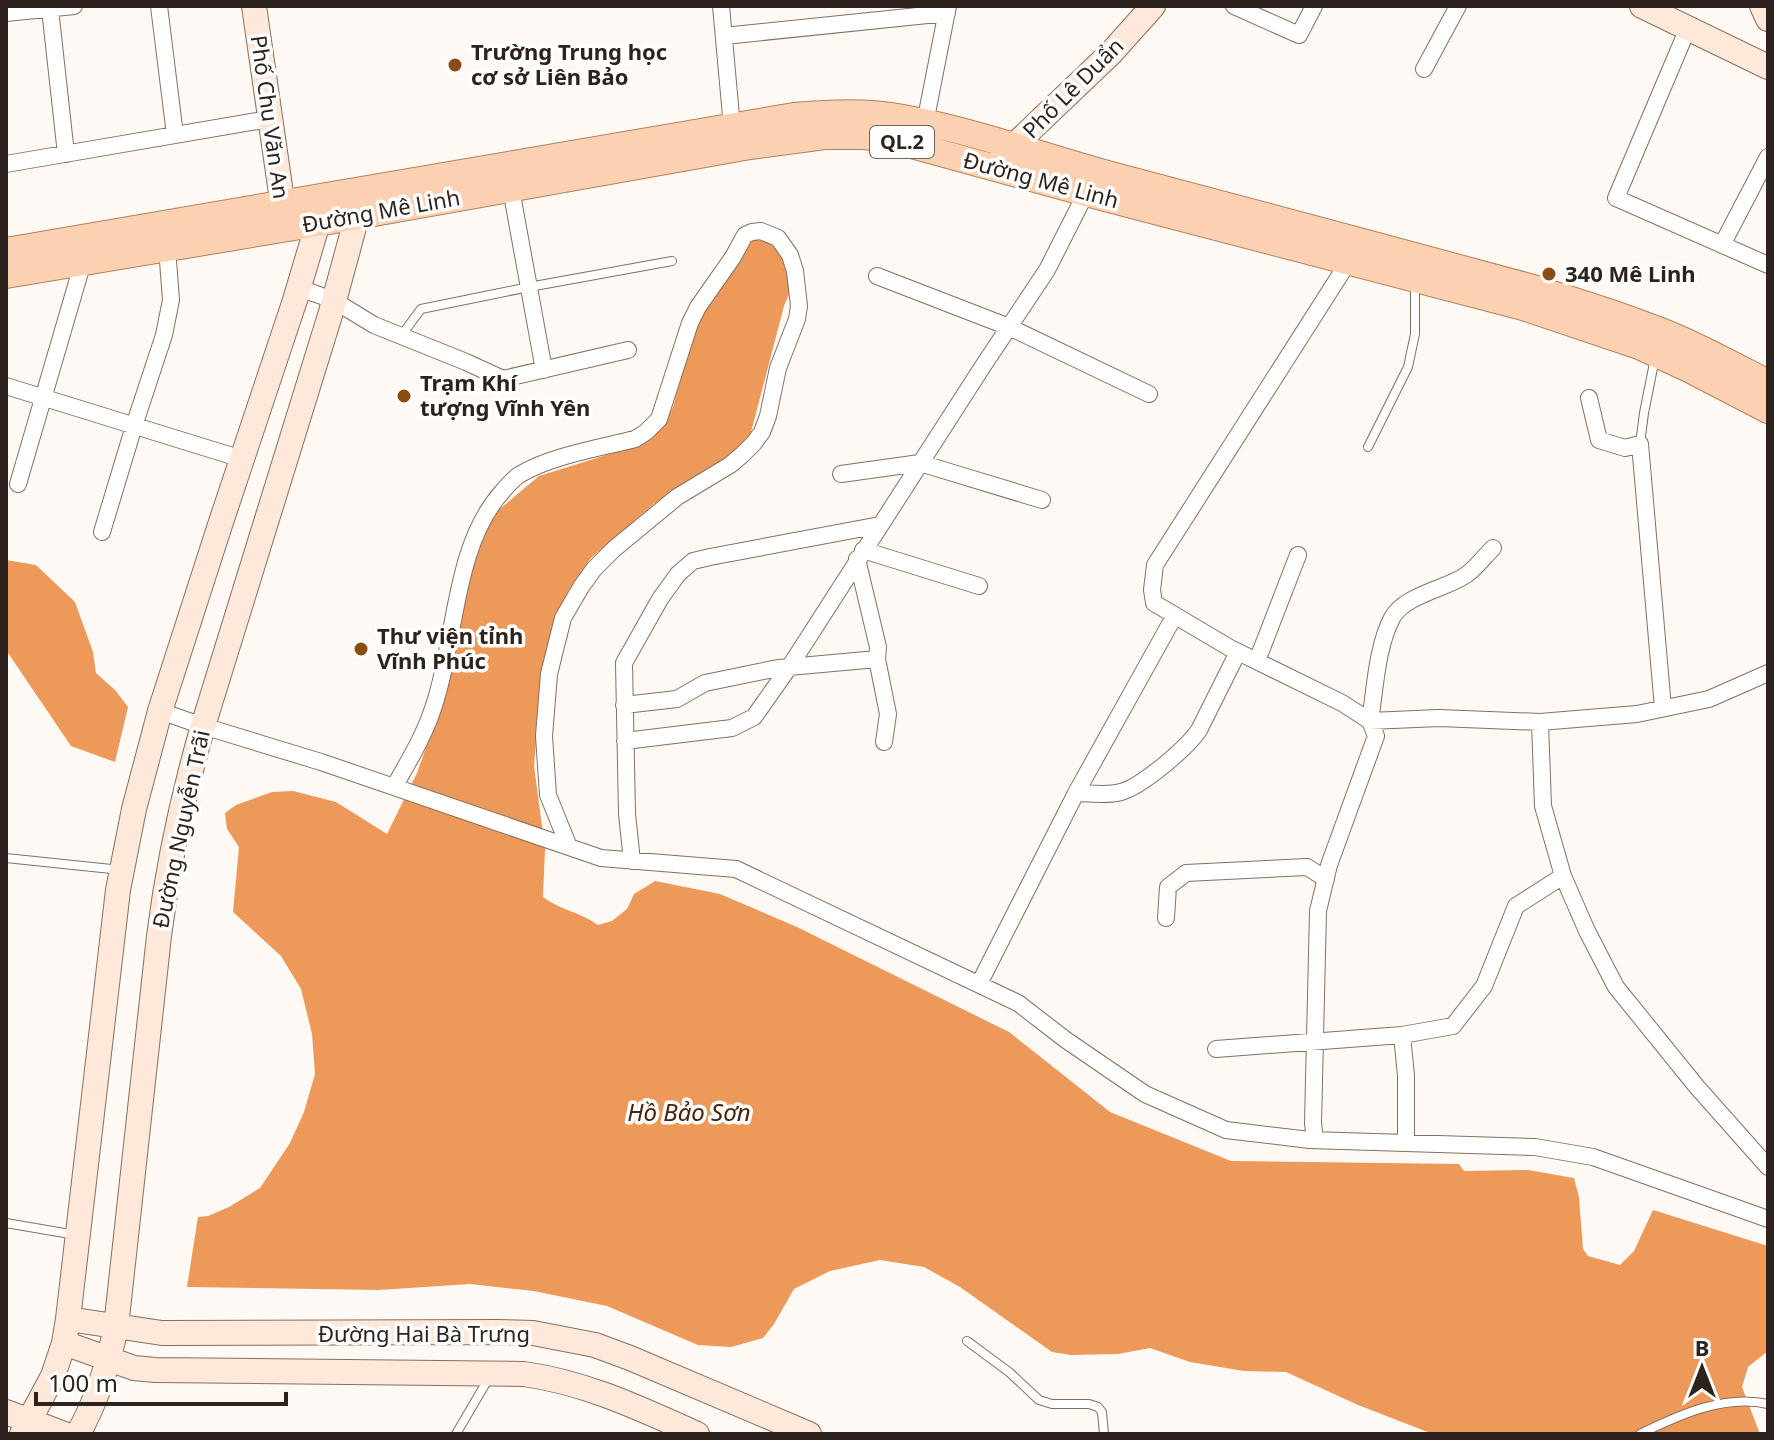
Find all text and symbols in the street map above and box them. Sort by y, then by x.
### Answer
street label: Phố Lê Duẩn [1015,30,1129,144]
street label: Phố Chu Văn An [245,33,297,201]
place label: Trường Trung học cơ sở Liên Bảo [471,36,667,91]
marker: Trường Trung học cơ sở Liên Bảo [446,56,464,74]
road number: QL.2 [870,126,934,158]
street label: Đường Mê Linh [960,144,1122,214]
street label: Đường Mê Linh [300,181,462,239]
place label: 340 Mê Linh [1565,258,1696,288]
marker: 340 Mê Linh [1540,265,1558,283]
place label: Trạm Khí tượng Vĩnh Yên [420,367,590,422]
marker: Trạm Khí tượng Vĩnh Yên [395,387,413,405]
place label: Thư viện tỉnh Vĩnh Phúc [377,620,523,675]
marker: Thư viện tỉnh Vĩnh Phúc [352,640,370,658]
street label: Đường Nguyễn Trãi [144,727,216,931]
water label: Hồ Bảo Sơn [627,1095,751,1128]
street label: Đường Hai Bà Trưng [318,1318,530,1348]
north arrow [1662,1328,1742,1408]
text: B [1695,1332,1709,1362]
scale bar [36,1356,286,1406]
text: 100 m [48,1366,118,1399]

